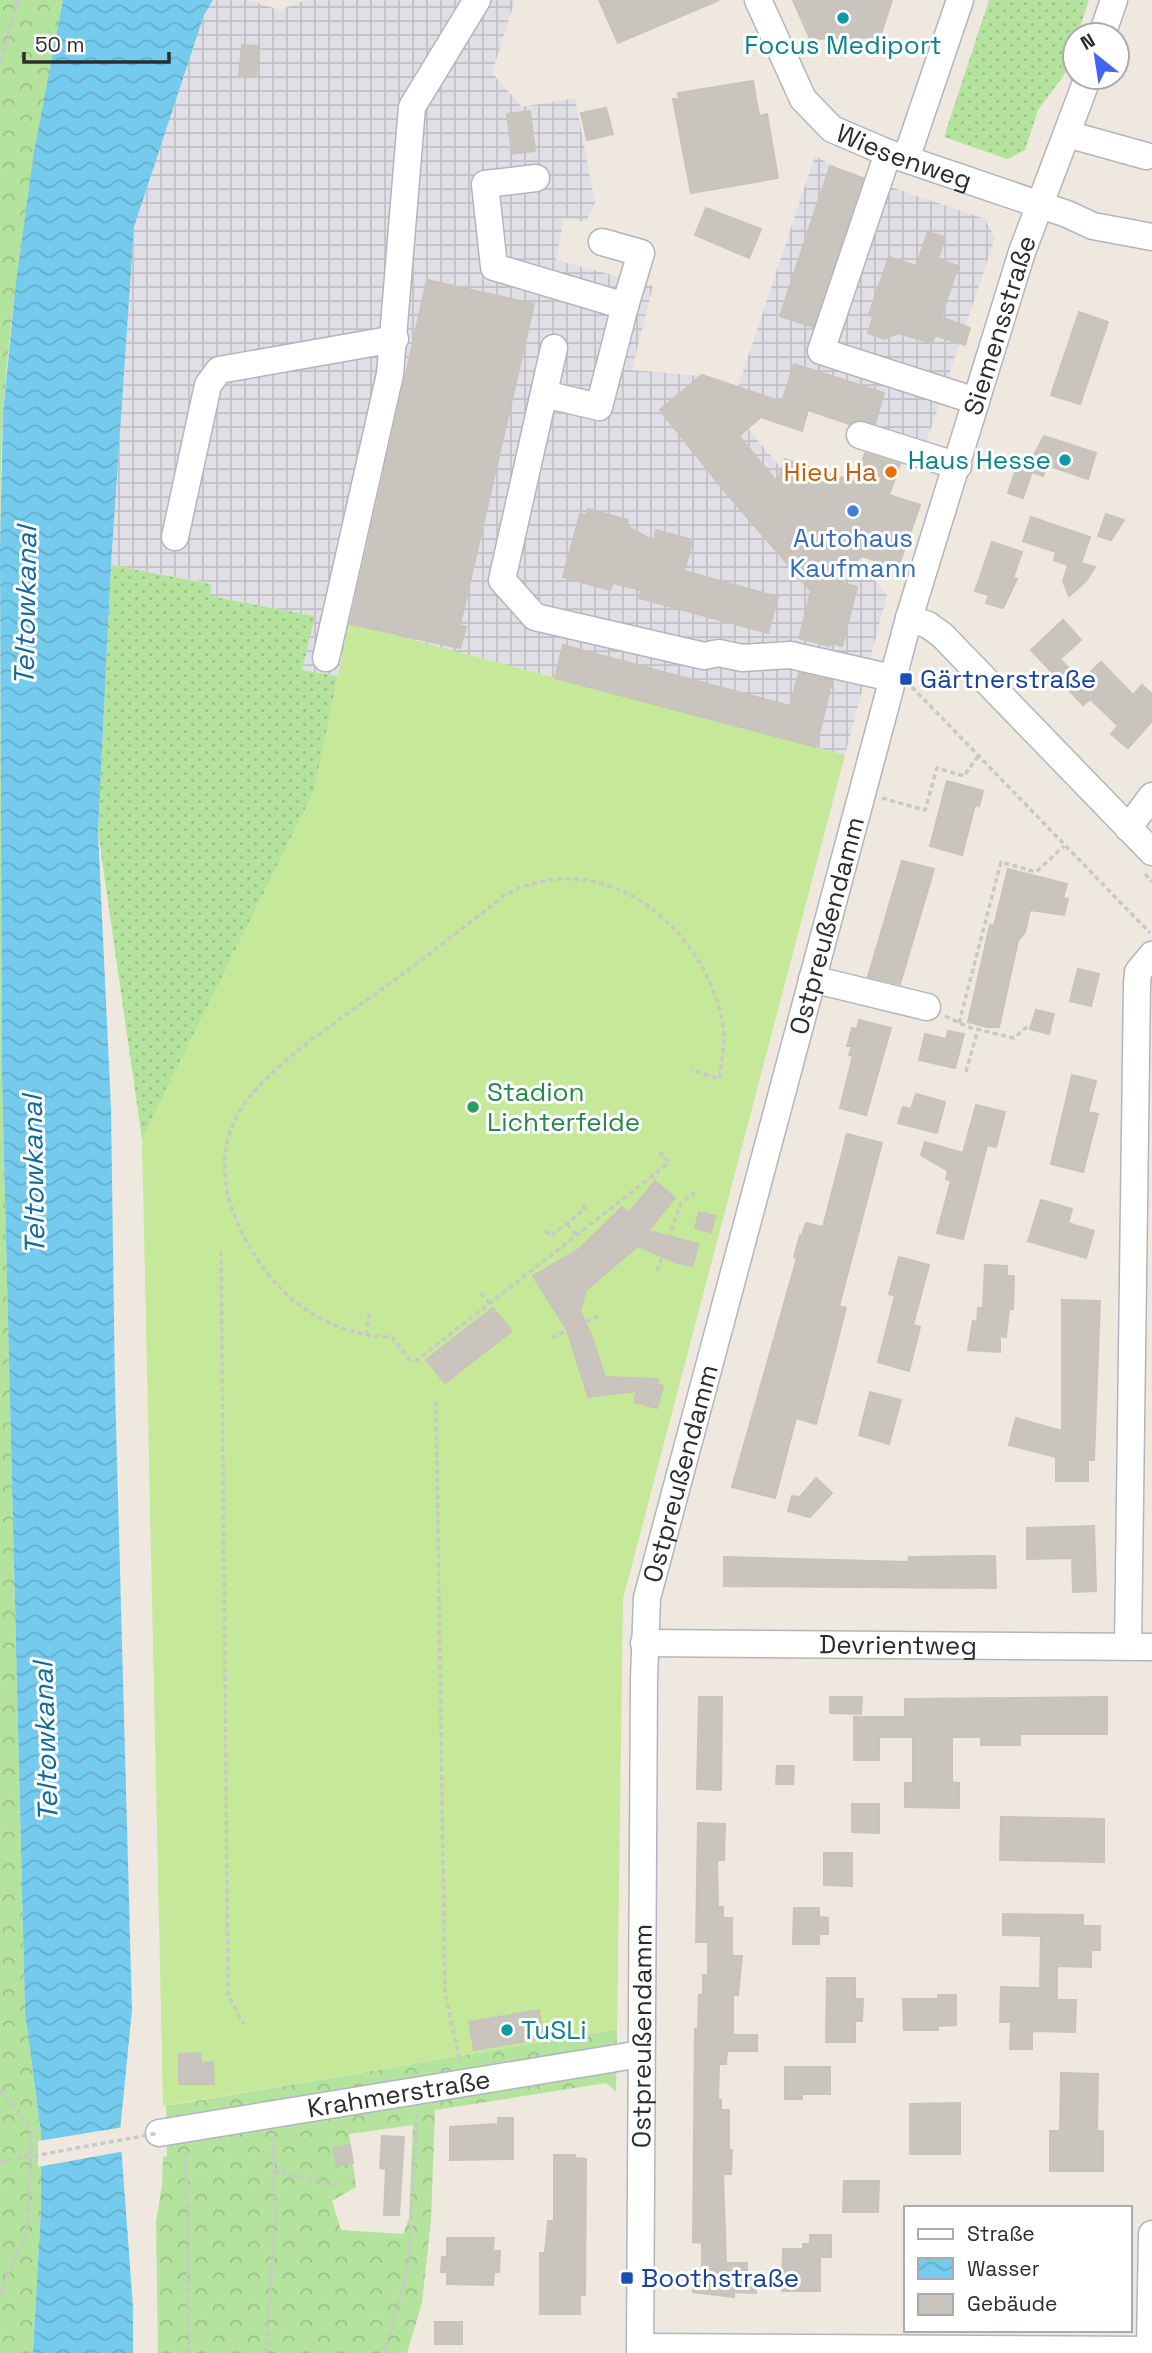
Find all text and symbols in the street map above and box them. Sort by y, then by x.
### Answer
marker: Focus Mediport [835,10,851,26]
scale bar [24,21,170,65]
north arrow [1061,21,1131,91]
place label: Focus Mediport [744,28,942,62]
text: N [1076,28,1100,56]
text: 50 m [35,31,85,58]
street label: Wiesenweg [831,116,976,197]
street label: Siemensstraße [956,230,1044,419]
place label: Haus Hesse [908,443,1051,477]
marker: Haus Hesse [1057,452,1073,468]
place label: Hieu Ha [784,455,877,489]
marker: Hieu Ha [883,464,899,480]
marker: Autohaus Kaufmann [845,503,861,519]
place label: Autohaus Kaufmann [789,521,917,585]
water label: Teltowkanal [6,523,44,686]
place label: Gärtnerstraße [920,662,1096,696]
marker: Gärtnerstraße [898,671,914,687]
street label: Ostpreußendamm [781,813,872,1038]
place label: Stadion Lichterfelde [487,1075,640,1139]
water label: Teltowkanal [14,1092,52,1255]
marker: Stadion Lichterfelde [465,1099,481,1115]
street label: Ostpreußendamm [635,1361,726,1586]
street label: Devrientweg [819,1627,977,1663]
water label: Teltowkanal [24,1658,66,1823]
street label: Ostpreußendamm [624,1924,660,2148]
place label: TuSLi [521,2013,587,2047]
marker: TuSLi [499,2022,515,2038]
street label: Krahmerstraße [305,2062,493,2125]
legend [904,2206,1131,2332]
text: Straße [967,2220,1035,2247]
text: Wasser [967,2255,1040,2282]
place label: Boothstraße [641,2261,799,2295]
marker: Boothstraße [619,2270,635,2286]
text: Gebäude [967,2290,1057,2317]

